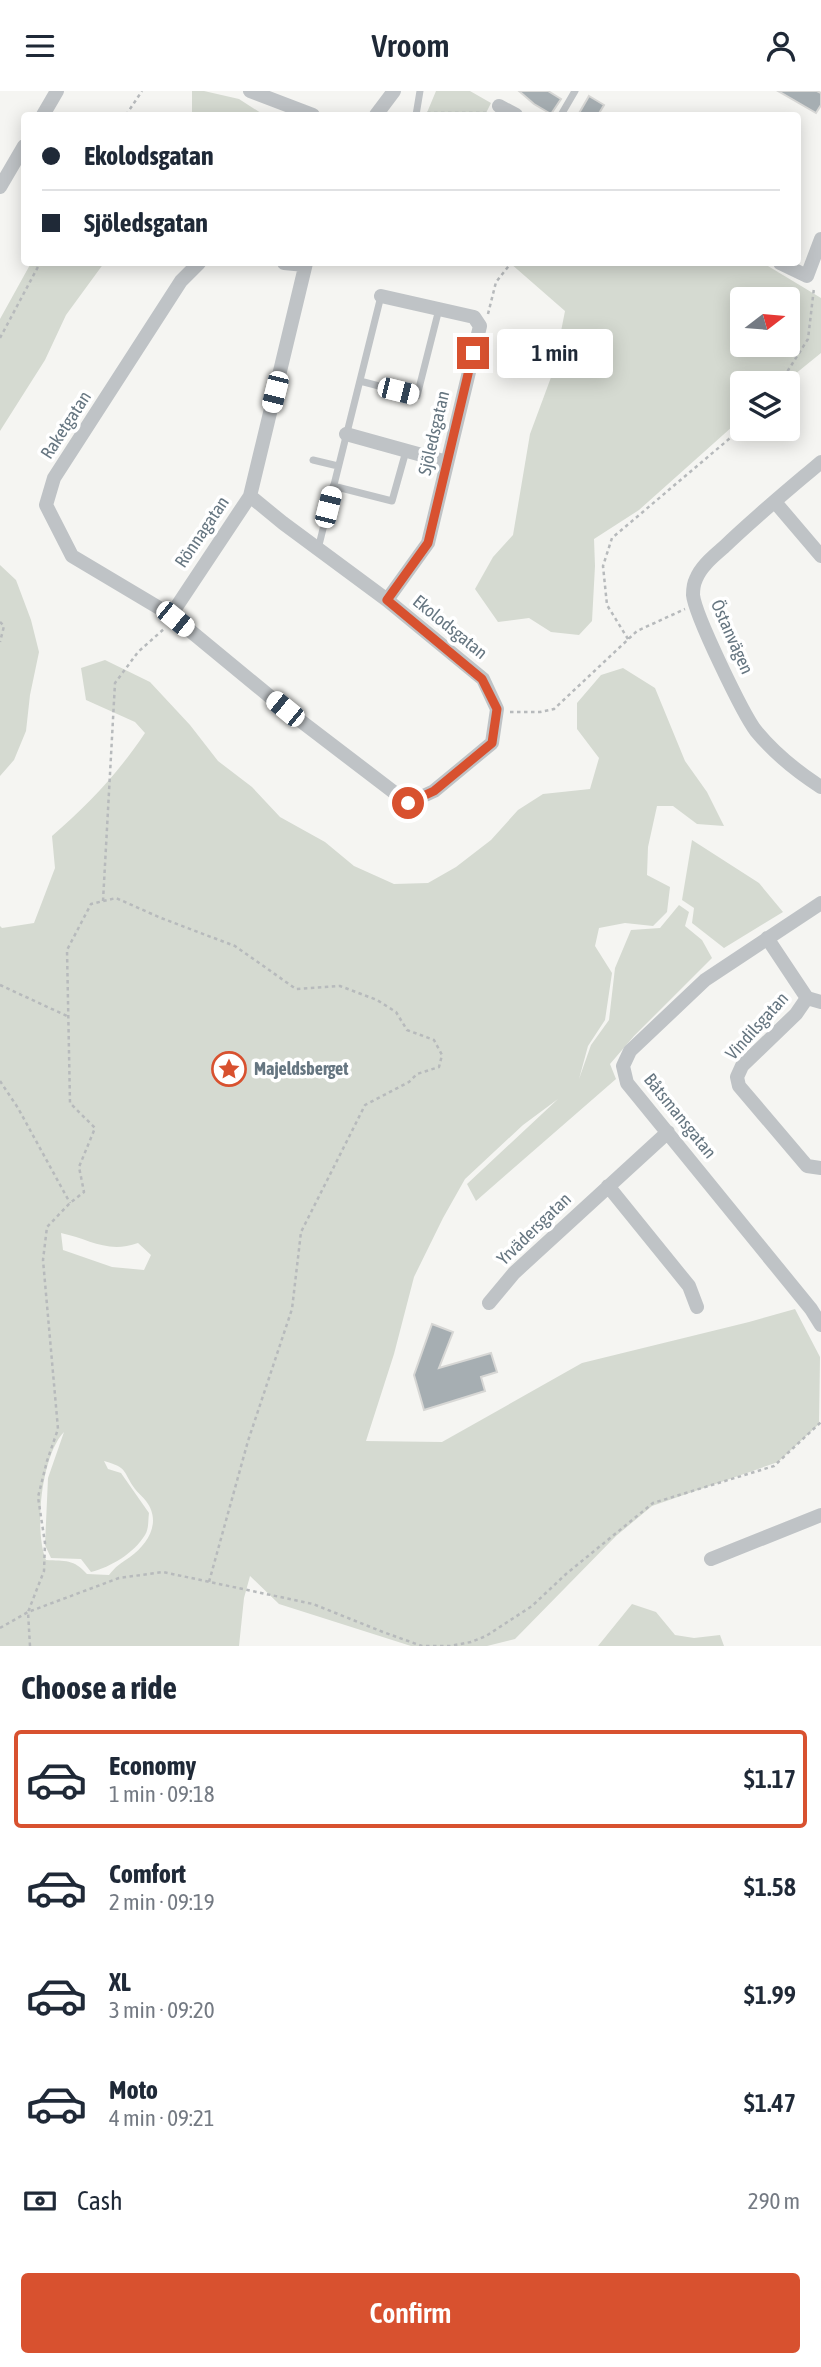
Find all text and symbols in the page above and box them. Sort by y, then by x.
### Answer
icon: menu [21,27,59,65]
text: Vroom [371,27,450,64]
icon: person [762,27,800,65]
text: Ekolodsgatan [84,141,214,171]
text: Sjöledsgatan [84,208,208,238]
north arrow [730,287,800,357]
map controls [730,287,800,441]
callout: 1 min [498,329,613,377]
route end [457,337,489,369]
text: 1 min [532,340,578,366]
car [260,369,291,415]
button: layers [730,371,800,441]
car [376,376,421,406]
street label: Raketgatan [36,387,95,462]
street label: Sjöledsgatan [414,389,453,477]
car [313,484,344,530]
street label: Rönnagatan [170,492,233,571]
street label: Ekolodsgatan [409,590,492,663]
street label: Östanvägen [707,596,758,677]
car [153,598,198,640]
car [263,688,308,730]
route start [392,787,424,819]
street label: Vindilsgatan [721,988,792,1064]
place icon: Majeldsberget [210,1050,248,1088]
place label: Majeldsberget [254,1058,349,1079]
street label: Båtsmansgatan [640,1069,721,1162]
street label: Yrvädersgatan [492,1188,575,1269]
text: Choose a ride [21,1669,177,1706]
icon: car [25,1748,88,1811]
text: Economy [109,1751,196,1781]
text: $1.17 [744,1764,796,1794]
text: 1 min · 09:18 [109,1781,215,1807]
icon: car [25,1856,88,1919]
text: Comfort [109,1859,186,1889]
text: $1.58 [744,1872,796,1902]
text: 2 min · 09:19 [109,1889,215,1915]
icon: car [25,1964,88,2027]
text: XL [109,1967,131,1997]
text: $1.99 [744,1980,796,2010]
text: 3 min · 09:20 [109,1997,215,2023]
icon: car [25,2072,88,2135]
text: Moto [109,2075,158,2105]
text: $1.47 [744,2088,796,2118]
text: 4 min · 09:21 [109,2105,215,2131]
icon: cash [21,2182,59,2220]
text: Cash [77,2186,123,2216]
text: 290 m [748,2188,800,2214]
button: Confirm [21,2273,800,2353]

